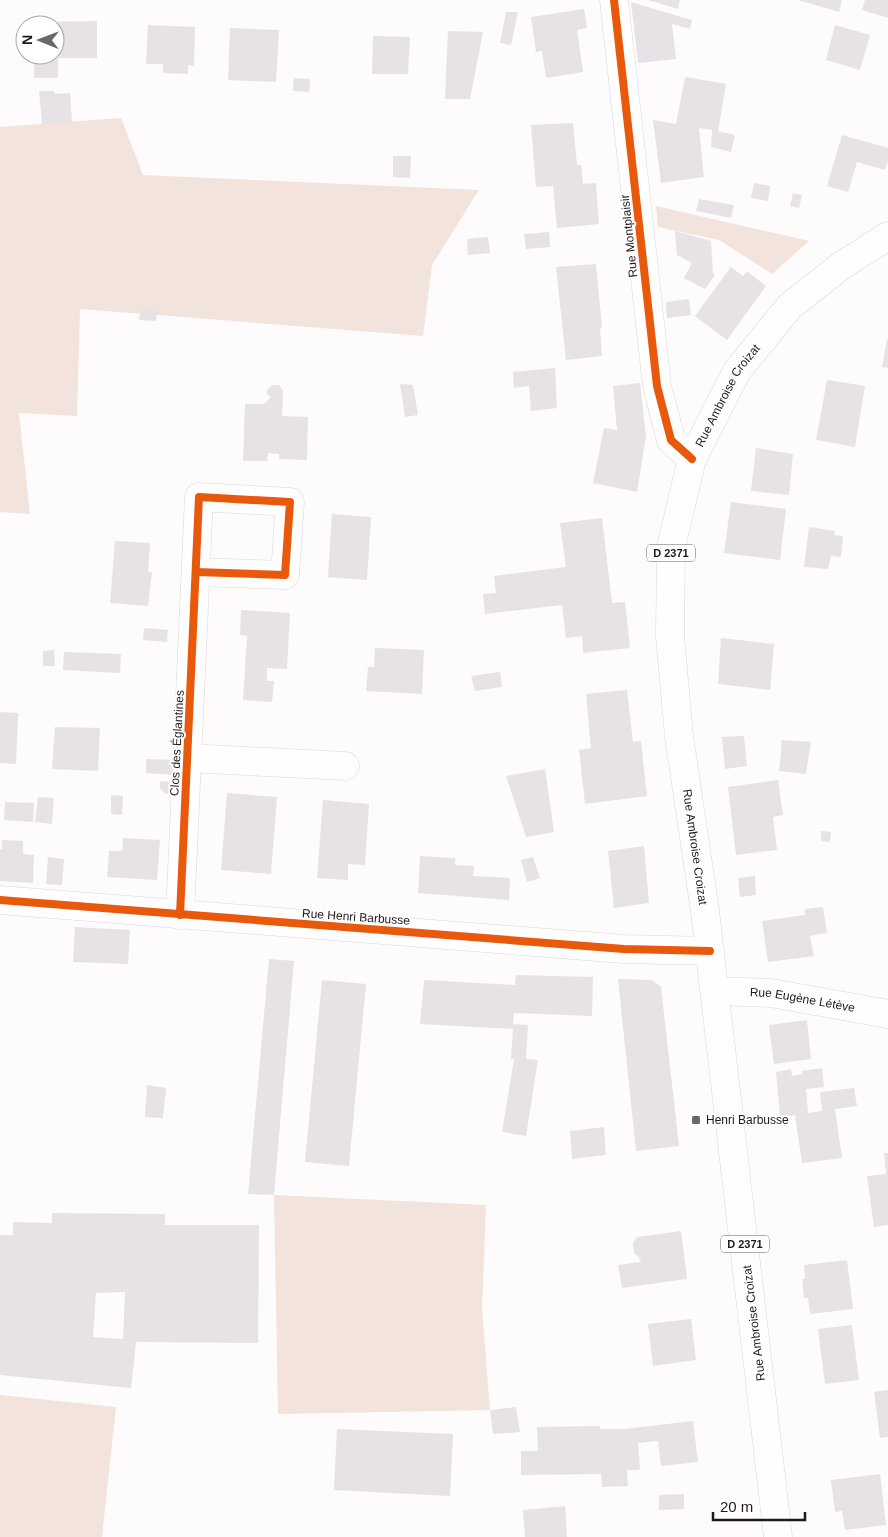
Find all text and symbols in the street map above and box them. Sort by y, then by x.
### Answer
north arrow [15,15,65,65]
text: N [19,35,35,45]
street label: Rue Montplaisir [618,194,640,278]
street label: Rue Ambroise Croizat [692,341,763,449]
road number: D 2371 [647,544,695,562]
street label: Clos des Églantines [166,690,187,796]
street label: Rue Ambroise Croizat [680,788,710,906]
street label: Rue Henri Barbusse [302,906,411,928]
street label: Rue Eugène Létève [750,985,856,1015]
place label: Henri Barbusse [706,1113,789,1127]
marker: Henri Barbusse [690,1114,702,1126]
road number: D 2371 [721,1236,769,1252]
street label: Rue Ambroise Croizat [740,1264,768,1382]
scale bar [713,1490,806,1522]
text: 20 m [720,1498,753,1515]

